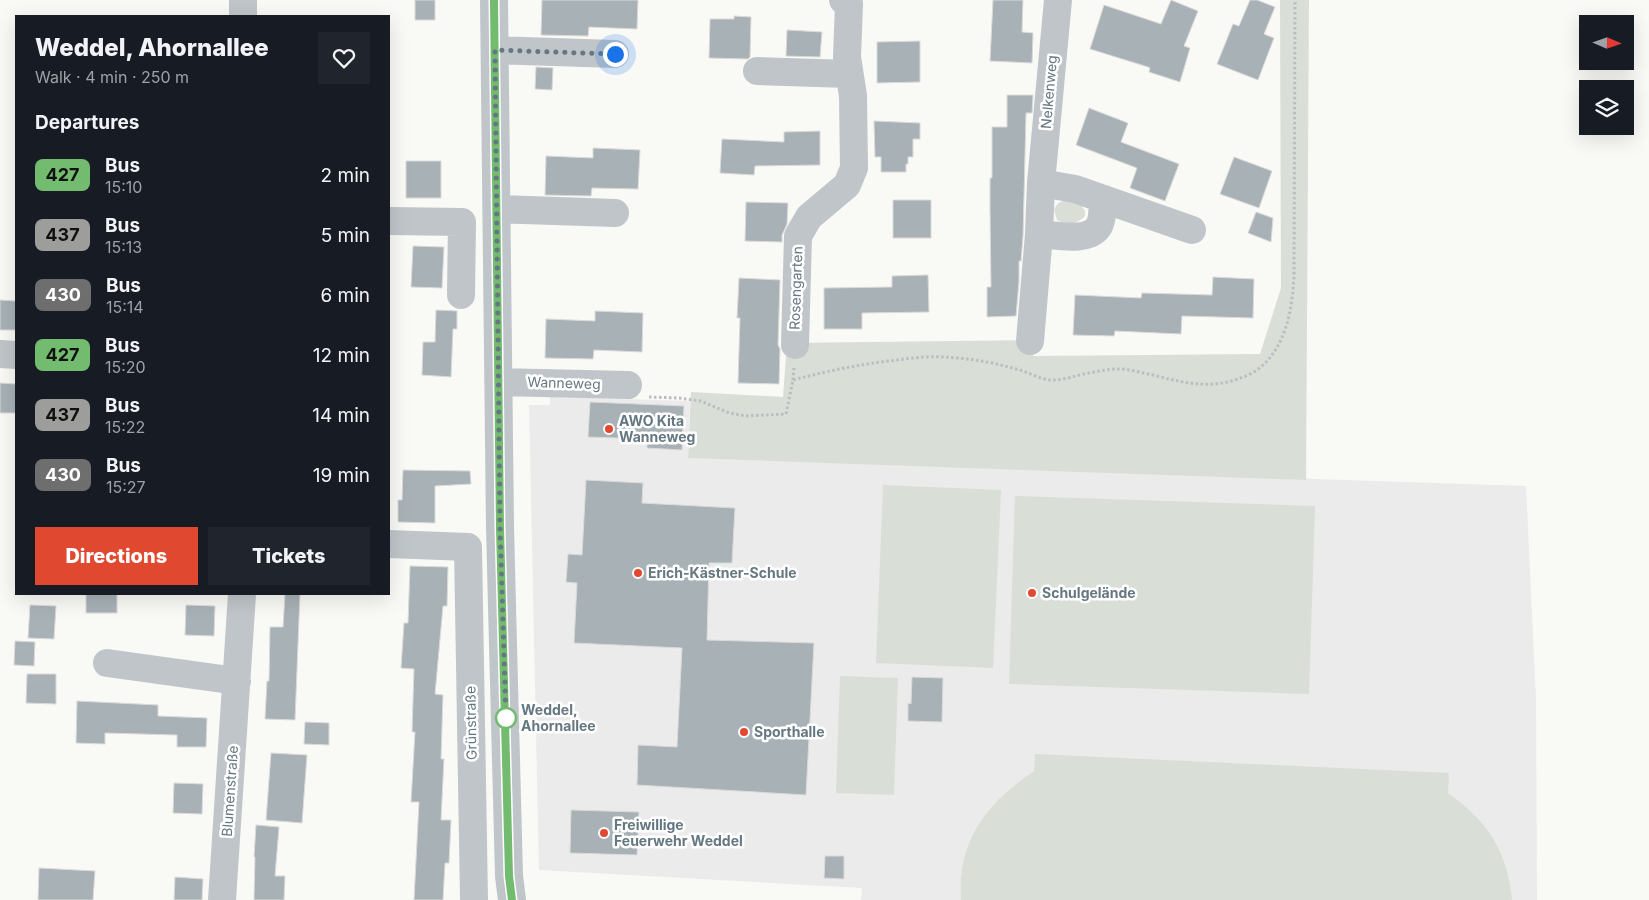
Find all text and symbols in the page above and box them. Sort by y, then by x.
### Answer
north arrow [1579,15,1634,70]
map controls [1579,15,1634,135]
button: heart [318,32,370,84]
text: Weddel, Ahornallee [35,33,269,62]
your location [603,42,628,67]
street label: Nelkenweg [1037,54,1060,129]
text: Walk · 4 min · 250 m [35,67,189,87]
button: layers [1579,80,1634,135]
text: Departures [35,111,139,134]
text: Bus [105,154,140,177]
text: 427 [46,164,79,185]
text: 2 min [321,164,370,187]
text: 15:10 [105,177,142,197]
text: Bus [105,214,140,237]
text: 437 [45,224,80,245]
text: 5 min [321,224,370,247]
text: 15:13 [105,237,142,257]
street label: Rosengarten [786,246,805,330]
text: Bus [106,274,141,297]
text: 430 [45,284,81,305]
text: 6 min [320,284,370,307]
text: 15:14 [106,297,144,317]
text: Bus [105,334,140,357]
text: 427 [46,344,79,365]
text: 12 min [313,344,370,367]
text: 15:20 [105,357,146,377]
street label: Wanneweg [527,373,601,392]
text: Bus [105,394,140,417]
text: 437 [45,404,80,425]
text: 14 min [312,404,370,427]
place label: AWO Kita Wanneweg [619,412,695,445]
text: 15:22 [105,417,145,437]
marker: AWO Kita Wanneweg [603,423,615,435]
text: Bus [106,454,141,477]
text: 430 [45,464,81,485]
text: 19 min [313,464,370,487]
text: 15:27 [106,477,146,497]
button: Directions [35,527,198,585]
button: Tickets [208,527,370,585]
place label: Erich-Kästner-Schule [648,564,797,581]
marker: Erich-Kästner-Schule [632,567,644,579]
place label: Schulgelände [1042,584,1136,601]
marker: Schulgelände [1026,587,1038,599]
street label: Grünstraße [461,686,480,760]
place label: Weddel, Ahornallee [521,701,596,734]
marker: Weddel, Ahornallee [495,707,517,729]
place label: Sporthalle [754,723,825,740]
marker: Sporthalle [738,726,750,738]
street label: Blumenstraße [218,745,241,837]
place label: Freiwillige Feuerwehr Weddel [614,816,743,849]
marker: Freiwillige Feuerwehr Weddel [598,827,610,839]

